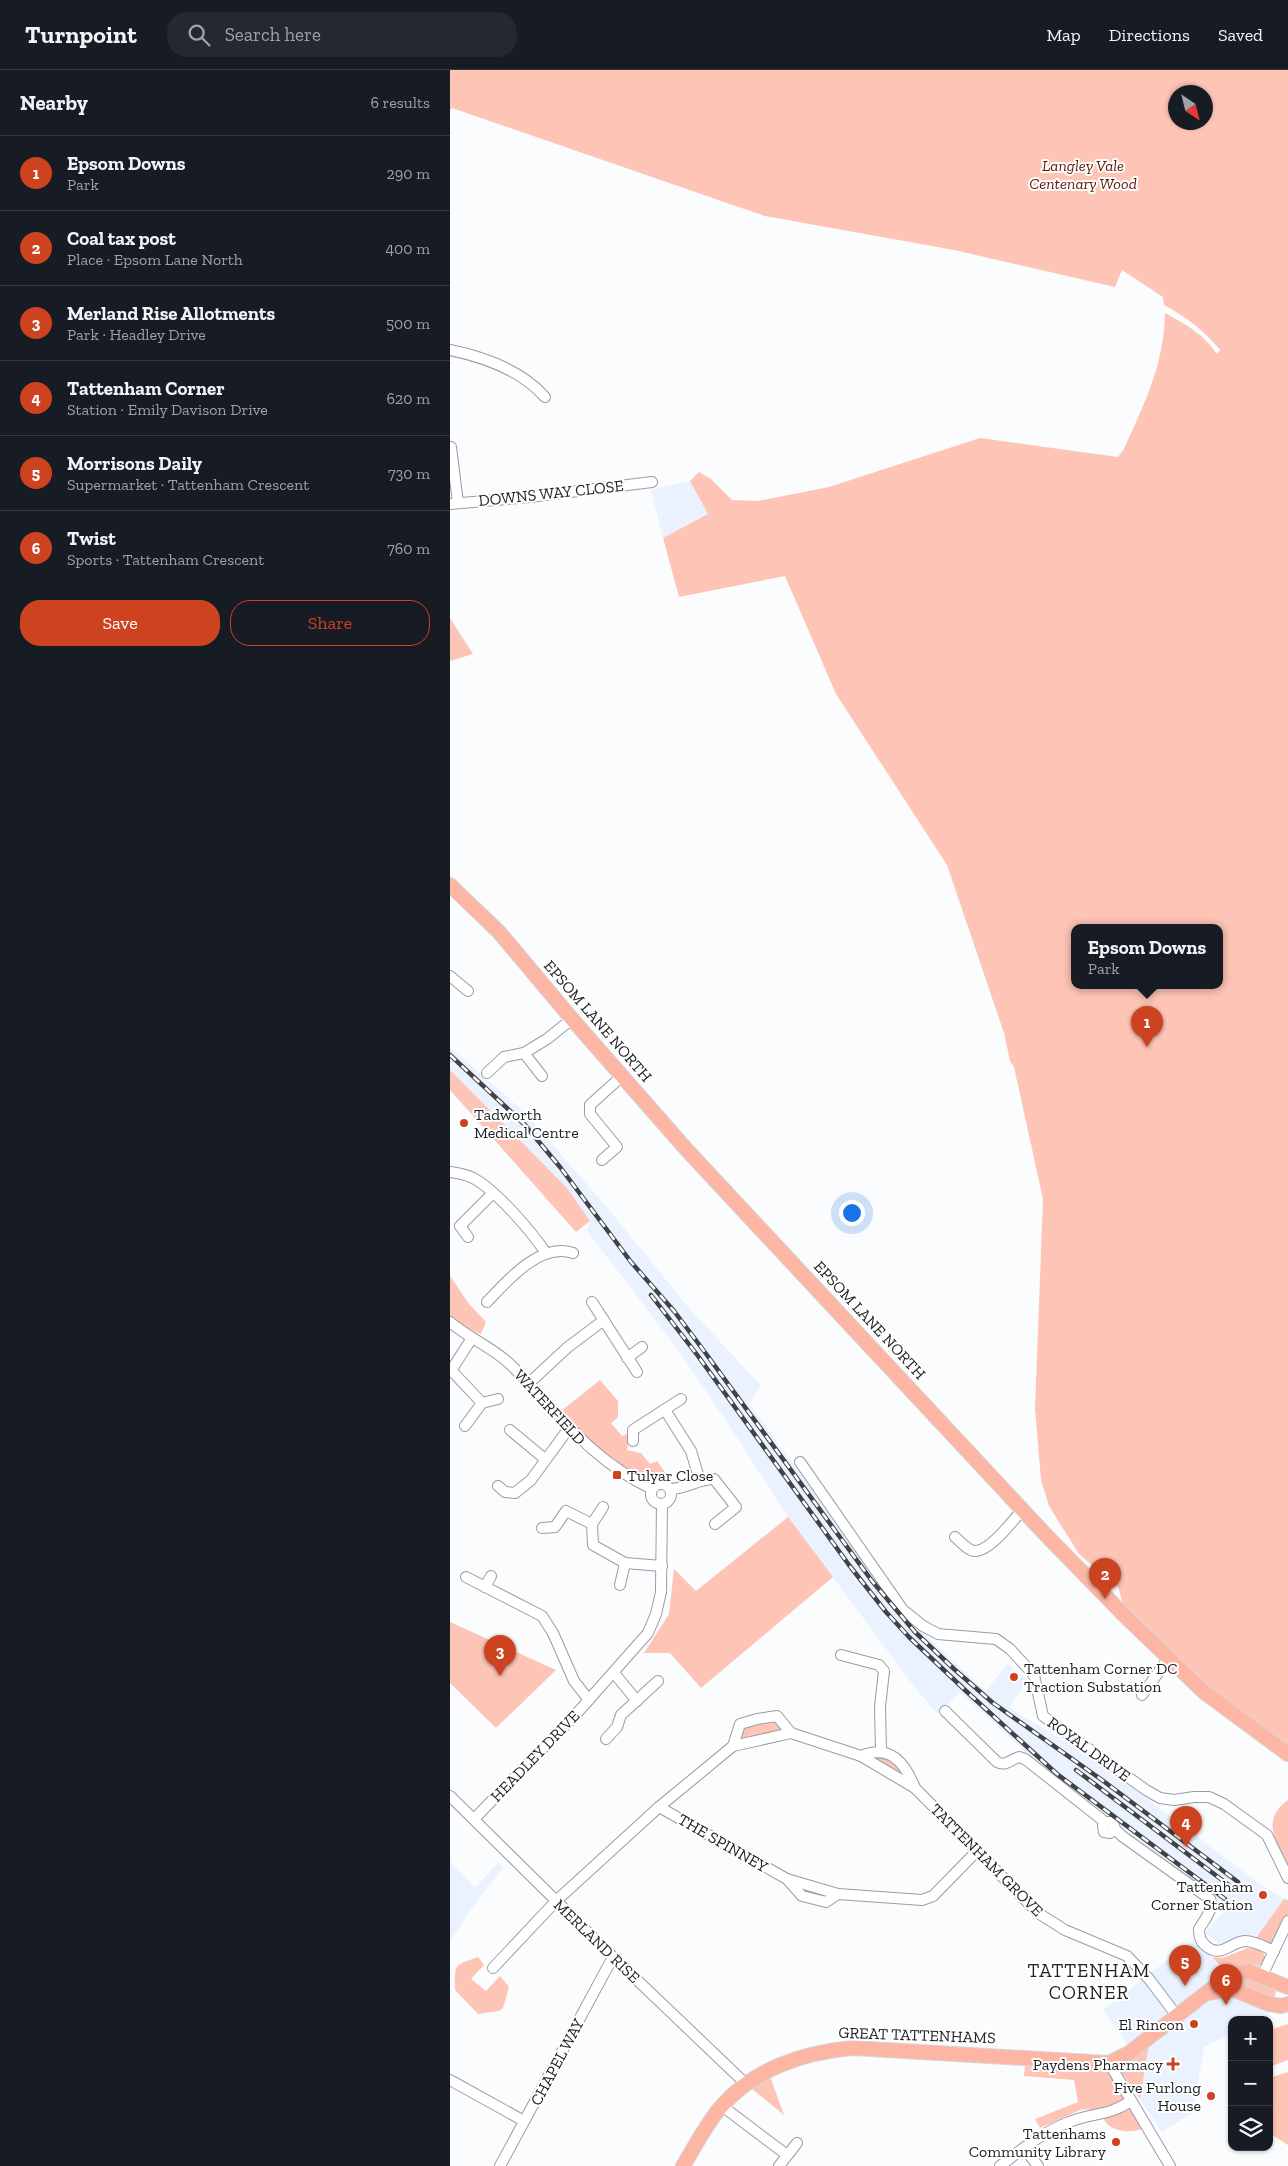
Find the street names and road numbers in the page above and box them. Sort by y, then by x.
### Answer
street label: DOWNS WAY CLOSE [478,476,624,510]
street label: EPSOM LANE NORTH [540,956,656,1086]
street label: EPSOM LANE NORTH [810,1257,930,1383]
street label: WATERFIELD [510,1365,590,1449]
street label: HEADLEY DRIVE [487,1706,583,1806]
street label: ROYAL DRIVE [1044,1713,1134,1785]
street label: TATTENHAM GROVE [927,1800,1047,1920]
street label: THE SPINNEY [675,1810,771,1876]
street label: MERLAND RISE [550,1895,644,1987]
street label: CHAPEL WAY [526,2015,588,2109]
street label: GREAT TATTENHAMS [838,2023,996,2047]

